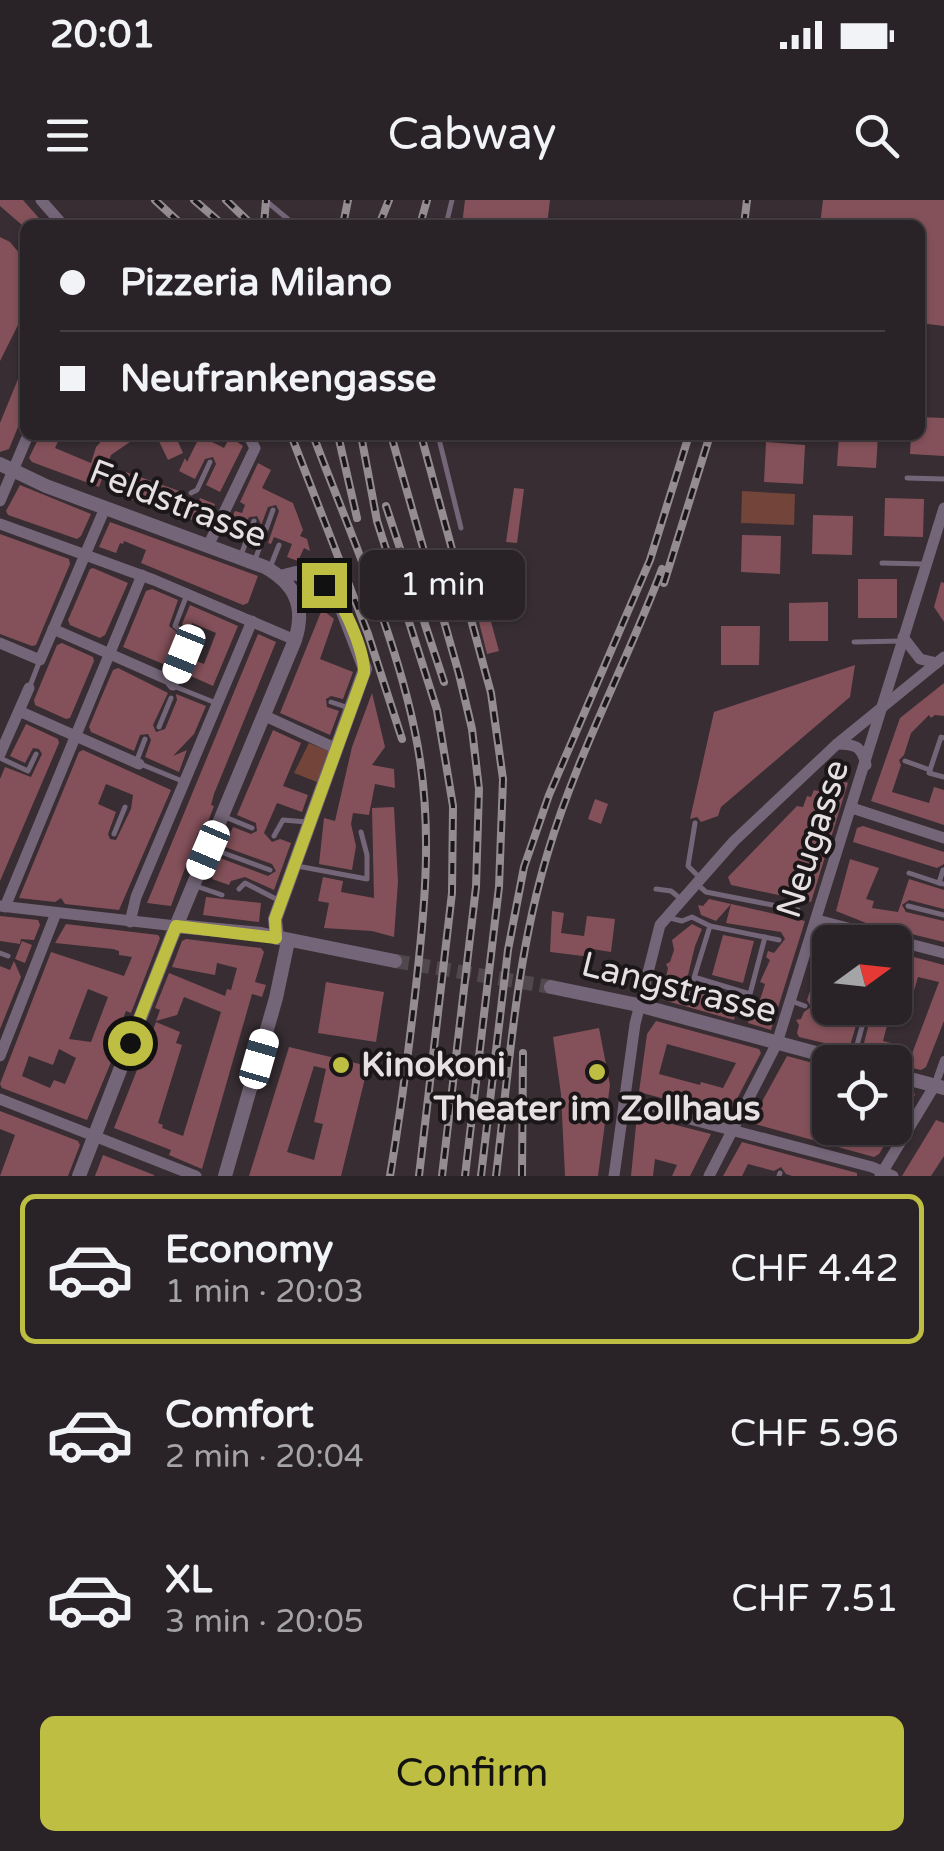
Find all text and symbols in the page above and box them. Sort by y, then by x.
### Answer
text: 20:01 [50,12,155,58]
icon: menu [40,108,95,163]
text: Cabway [387,108,557,162]
icon: search [849,108,904,163]
text: Pizzeria Milano [120,260,392,306]
text: Neufrankengasse [120,356,437,402]
street label: Feldstrasse [83,451,273,557]
callout: 1 min [359,550,524,620]
route end [302,563,347,608]
text: 1 min [400,566,485,604]
car [159,621,209,687]
street label: Neugasse [768,755,858,923]
car [182,817,234,883]
north arrow [812,925,912,1025]
map controls [812,925,912,1145]
street label: Langstrasse [577,943,781,1033]
route start [108,1021,153,1066]
car [236,1026,282,1092]
place label: Kinokoni [361,1044,506,1086]
button: locate [812,1045,912,1145]
marker: Kinokoni [330,1054,352,1076]
marker: Theater im Zollhaus [586,1061,608,1083]
place label: Theater im Zollhaus [433,1088,760,1130]
icon: car [45,1224,135,1314]
text: Economy [165,1227,333,1273]
text: CHF 4.42 [730,1246,899,1292]
text: 1 min · 20:03 [165,1273,364,1311]
icon: car [45,1389,135,1479]
text: Comfort [165,1392,314,1438]
text: CHF 5.96 [730,1411,899,1457]
text: 2 min · 20:04 [165,1438,364,1476]
icon: car [45,1554,135,1644]
text: XL [165,1557,212,1603]
text: CHF 7.51 [731,1576,899,1622]
text: 3 min · 20:05 [165,1603,364,1641]
button: Confirm [40,1716,904,1831]

